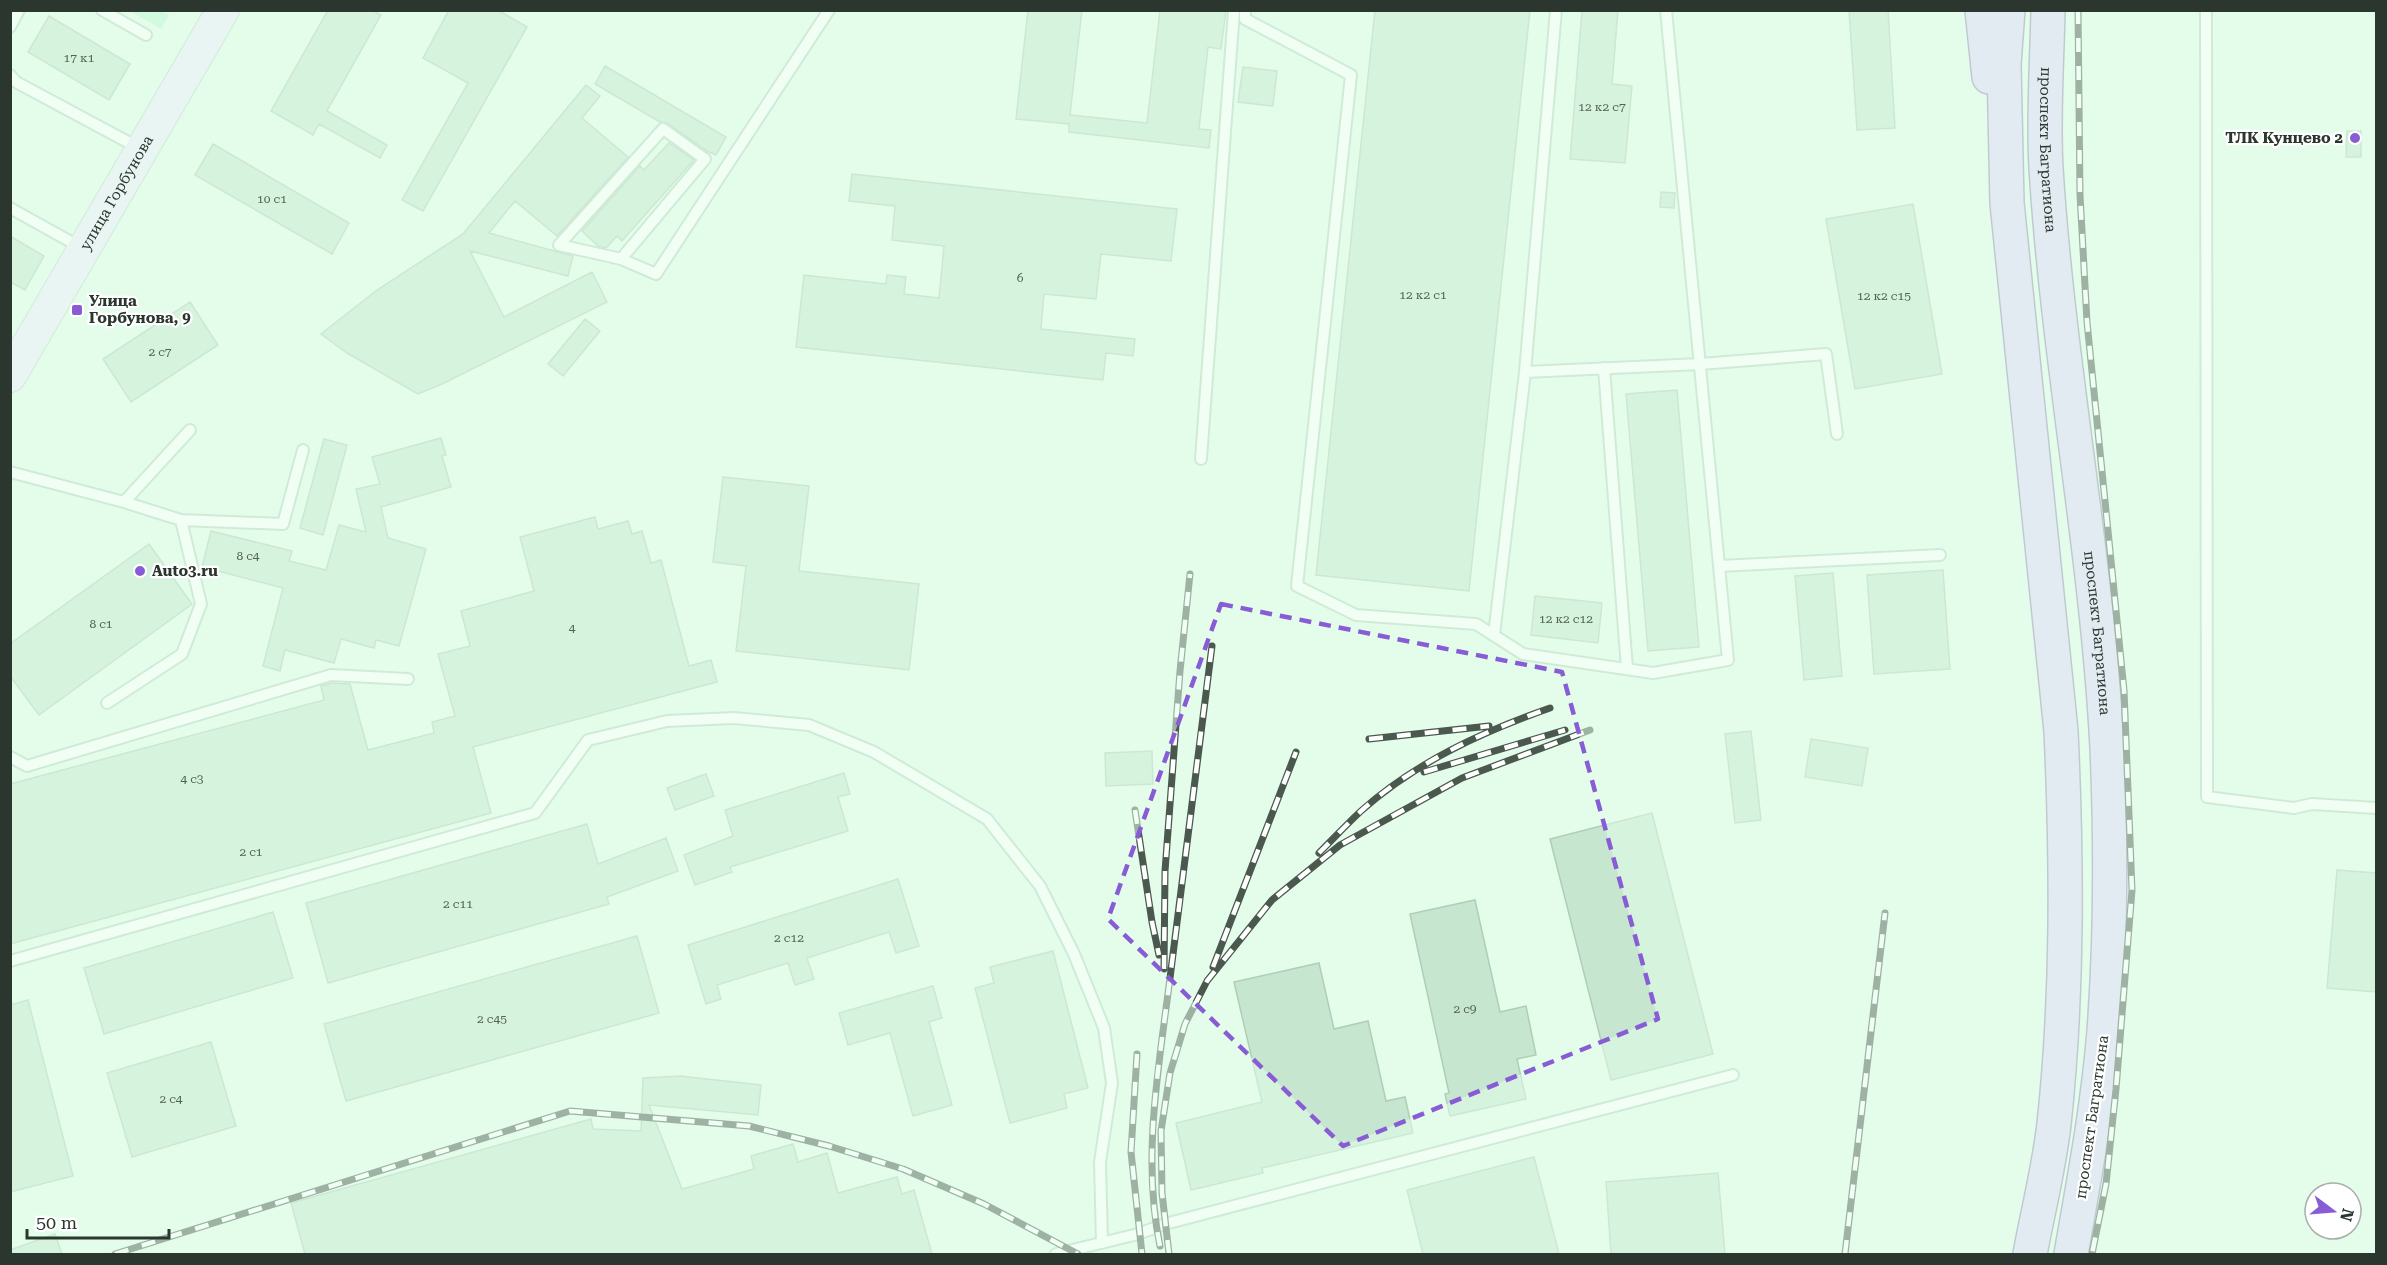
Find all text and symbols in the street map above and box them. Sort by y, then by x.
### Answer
house number: 17 к1 [64,51,95,65]
street label: проспект Багратиона [2036,67,2060,233]
house number: 12 к2 с7 [1578,100,1626,114]
place label: ТЛК Кунцево 2 [2225,129,2343,147]
marker: ТЛК Кунцево 2 [2348,131,2362,145]
street label: улица Горбунова [76,132,157,253]
house number: 10 с1 [257,192,287,206]
house number: 6 [1017,271,1024,285]
house number: 12 к2 с1 [1399,288,1447,302]
house number: 12 к2 с15 [1857,289,1911,303]
place label: Улица Горбунова, 9 [89,292,191,327]
marker: Улица Горбунова, 9 [70,303,84,317]
house number: 2 с7 [148,345,172,359]
house number: 8 с4 [236,549,260,563]
street label: проспект Багратиона [2080,550,2114,716]
place label: Auto3.ru [152,562,218,580]
marker: Auto3.ru [133,564,147,578]
house number: 12 к2 с12 [1539,612,1593,626]
house number: 8 с1 [89,617,113,631]
house number: 4 [569,621,576,635]
house number: 4 с3 [180,772,204,786]
house number: 2 с1 [239,845,263,859]
house number: 2 с11 [443,897,473,911]
house number: 2 с12 [774,931,804,945]
house number: 2 с9 [1453,1002,1477,1016]
house number: 2 с45 [477,1012,507,1026]
street label: проспект Багратиона [2072,1034,2112,1200]
house number: 2 с4 [159,1092,183,1106]
north arrow [2303,1181,2363,1241]
scale bar [27,1202,170,1240]
text: N [2336,1206,2358,1224]
text: 50 m [36,1212,77,1233]

